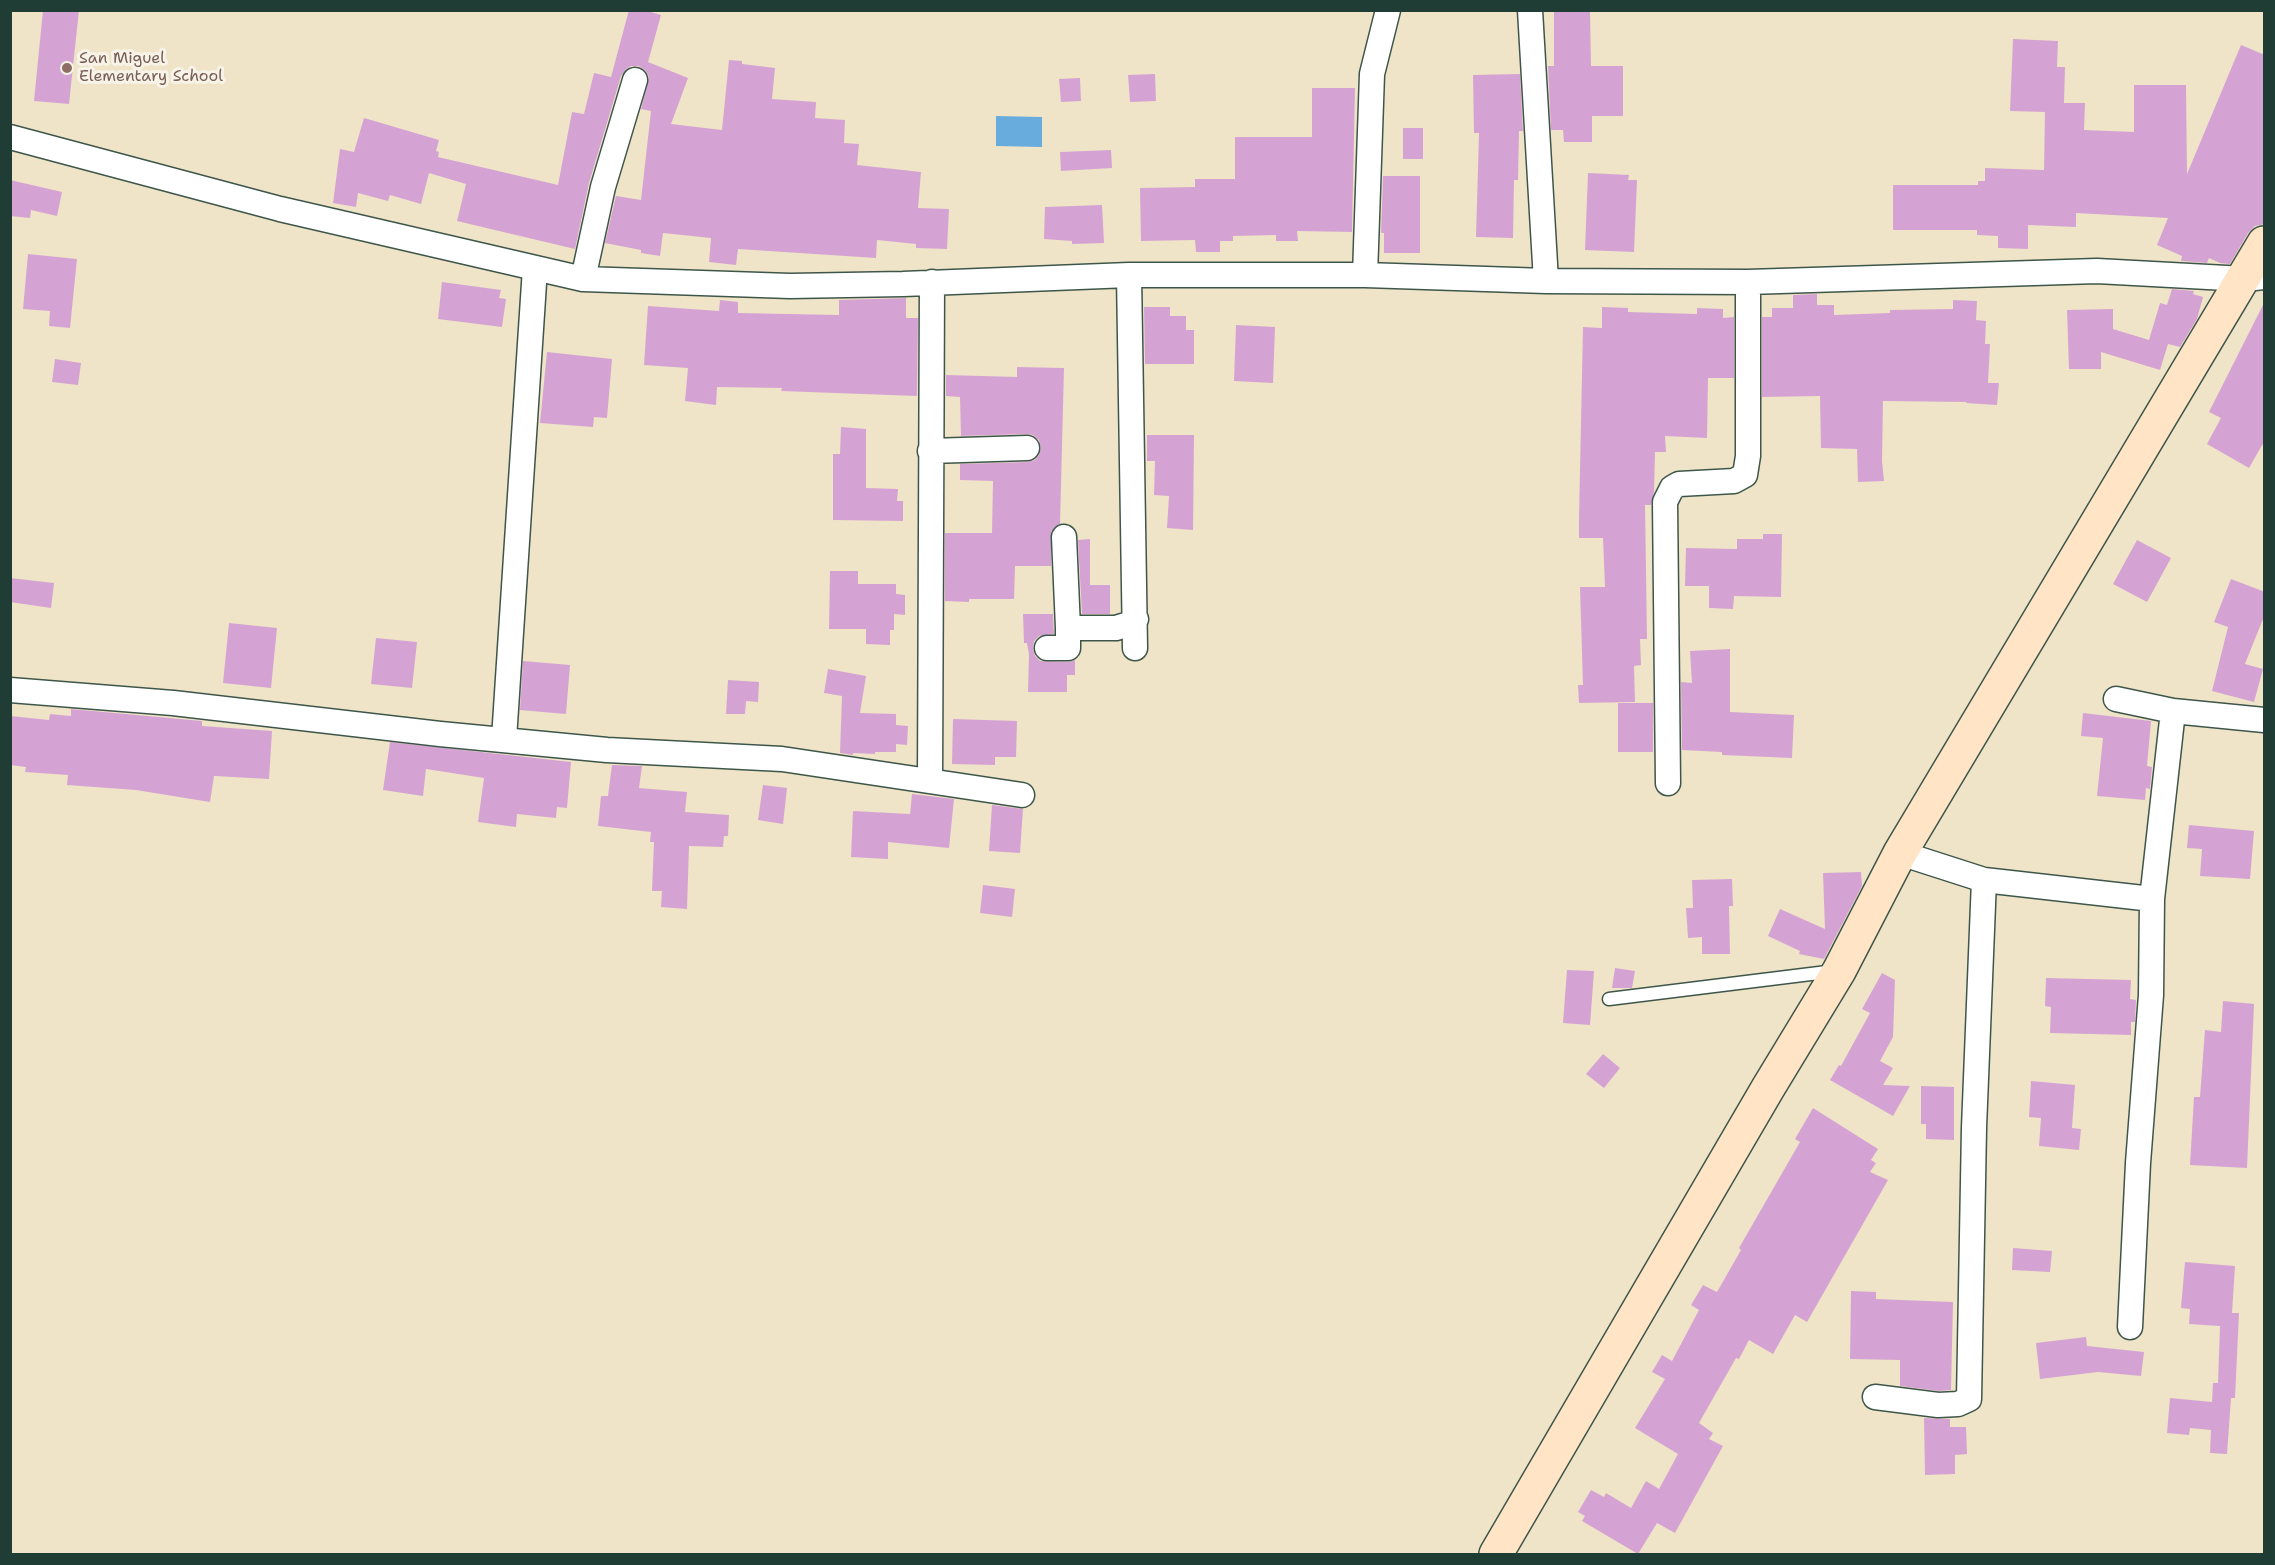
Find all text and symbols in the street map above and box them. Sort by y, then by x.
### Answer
place label: San Miguel Elementary School [79,49,223,87]
marker: San Miguel Elementary School [60,61,74,75]

